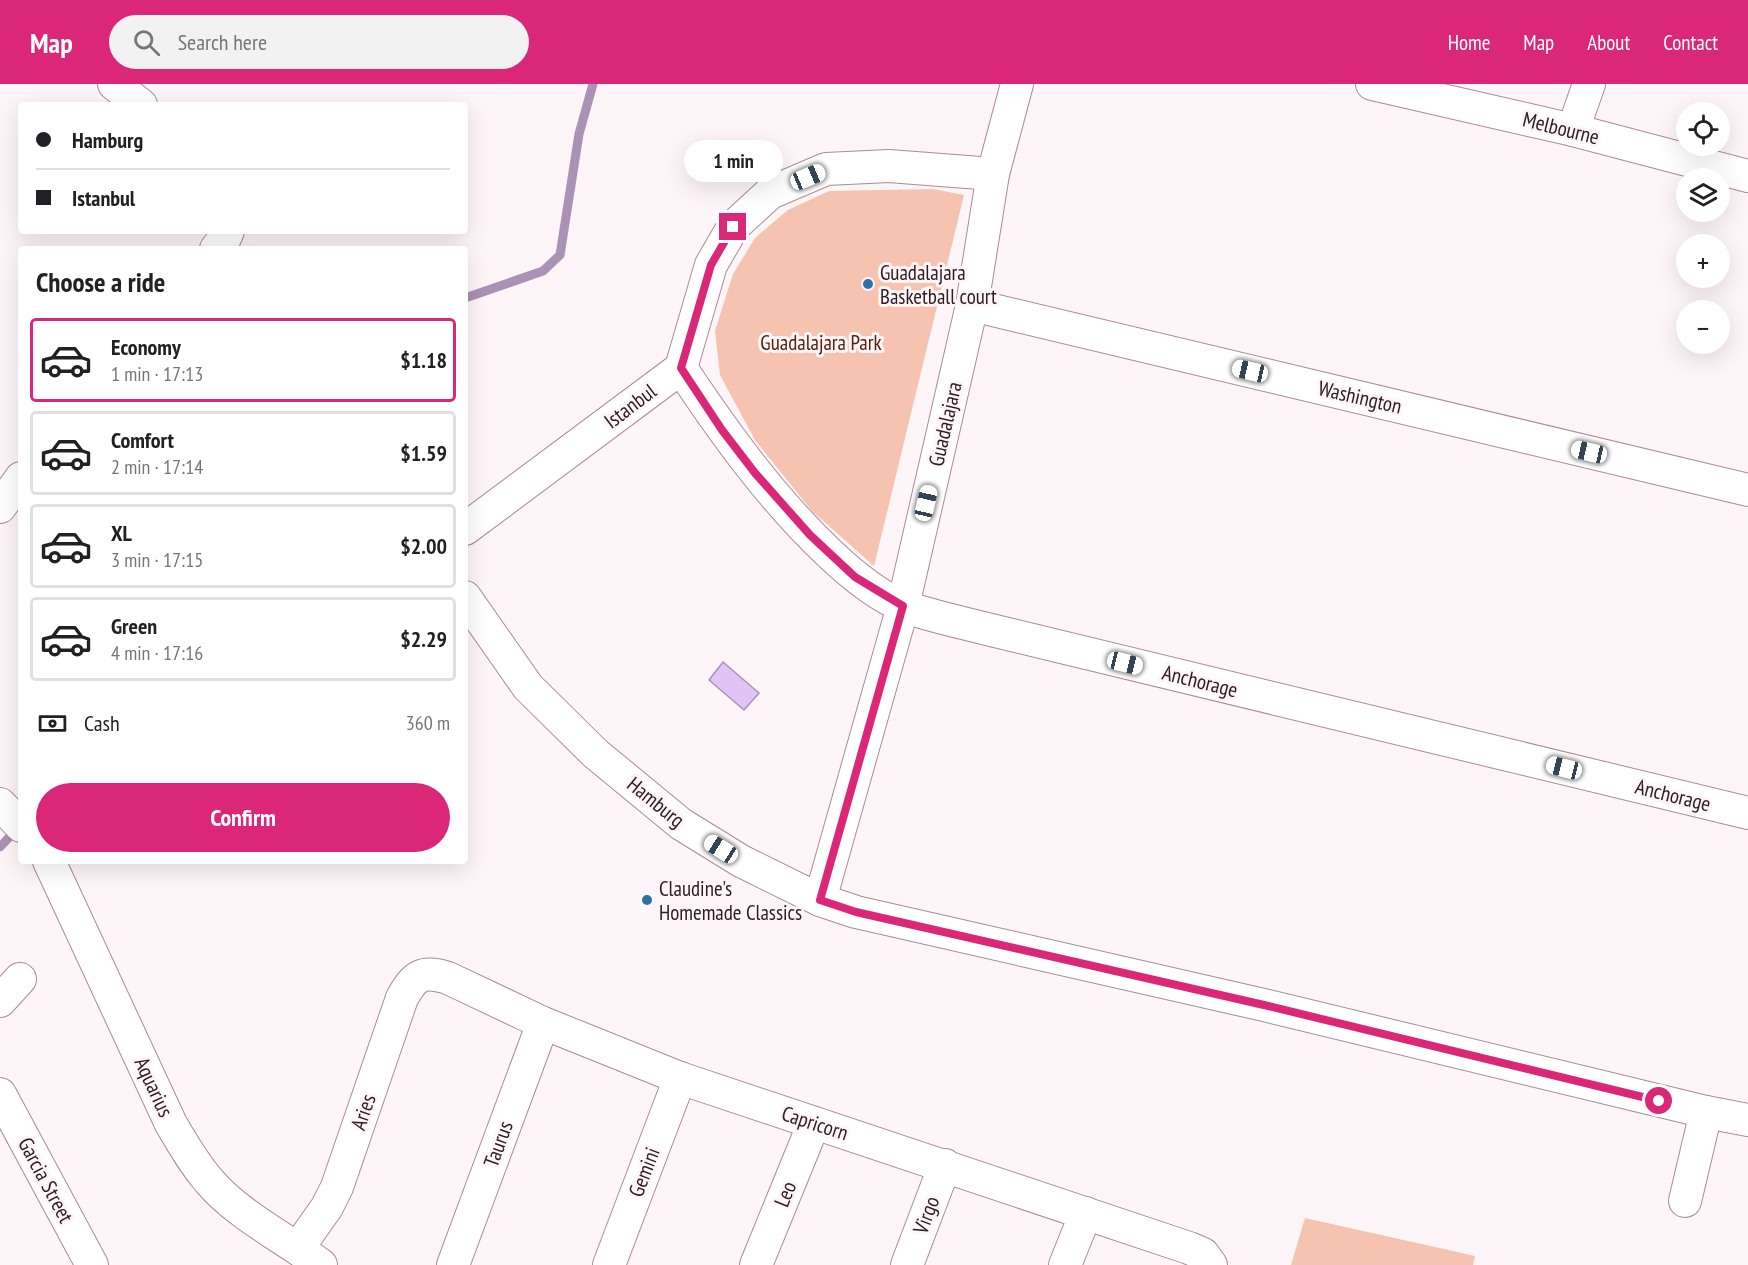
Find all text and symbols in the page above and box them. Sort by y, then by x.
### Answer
search box [109,15,529,69]
text: Map [30,24,73,61]
icon: search [130,26,163,59]
text: Search here [178,28,267,56]
text: Home [1448,29,1490,56]
text: Map [1523,29,1554,56]
text: About [1587,29,1630,56]
text: Contact [1663,29,1718,56]
map controls [1676,102,1730,354]
button: locate [1676,102,1730,156]
street label: Melbourne [1520,105,1602,151]
text: Hamburg [72,126,143,154]
callout: 1 min [684,140,783,182]
text: 1 min [713,148,754,174]
car [788,162,828,192]
button: layers [1676,168,1730,222]
text: Istanbul [72,184,135,212]
route end [719,213,746,240]
button: + [1676,234,1730,288]
place label: Guadalajara Basketball court [880,259,997,310]
text: Choose a ride [36,265,165,299]
marker: Guadalajara Basketball court [861,277,875,291]
button: − [1676,300,1730,354]
park label: Guadalajara Park [760,329,882,356]
icon: car [39,333,93,387]
text: Economy [111,333,181,361]
text: $1.18 [400,346,447,374]
car [1230,358,1270,384]
text: 1 min · 17:13 [111,361,203,387]
street label: Washington [1316,374,1404,420]
street label: Istanbul [599,378,662,434]
street label: Guadalajara [922,379,968,469]
icon: car [39,426,93,480]
text: Comfort [111,426,174,454]
text: $1.59 [400,439,447,467]
car [1569,439,1609,465]
text: 2 min · 17:14 [111,454,203,480]
car [913,483,939,523]
icon: car [39,519,93,573]
text: XL [111,519,132,547]
text: $2.00 [400,532,447,560]
text: 3 min · 17:15 [111,547,203,573]
icon: car [39,612,93,666]
text: Green [111,612,157,640]
text: $2.29 [400,625,447,653]
text: 4 min · 17:16 [111,640,203,666]
car [1105,650,1145,676]
street label: Anchorage [1159,659,1241,703]
icon: cash [36,707,69,740]
text: Cash [84,709,120,737]
text: 360 m [406,710,450,736]
car [1544,755,1584,781]
street label: Hamburg [622,771,690,833]
street label: Anchorage [1632,773,1714,817]
button: Confirm [36,783,450,852]
car [701,832,741,866]
place label: Claudine's Homemade Classics [659,875,802,926]
marker: Claudine's Homemade Classics [640,893,654,907]
street label: Aquarius [128,1053,180,1121]
route start [1645,1087,1672,1114]
street label: Aries [344,1091,382,1133]
street label: Capricorn [778,1100,852,1146]
street label: Taurus [477,1117,519,1171]
street label: Garcia Street [12,1133,80,1228]
street label: Gemini [622,1143,666,1201]
street label: Leo [768,1177,802,1211]
street label: Virgo [906,1192,945,1239]

